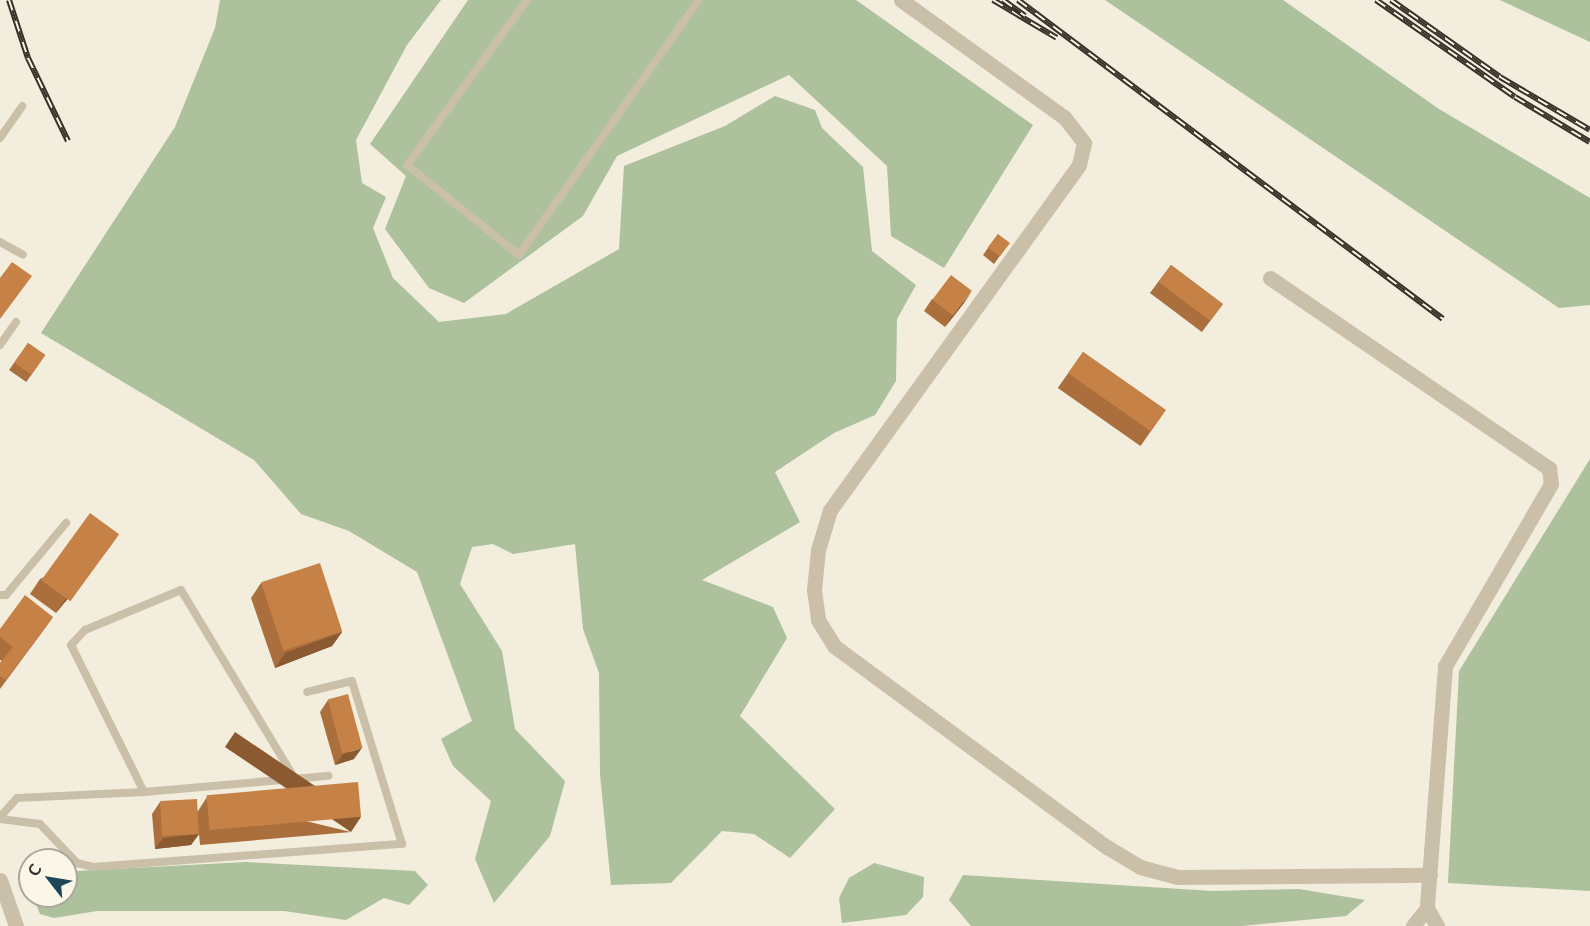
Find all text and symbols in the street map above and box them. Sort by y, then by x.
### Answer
north arrow [18,848,78,908]
text: С [23,860,45,879]

